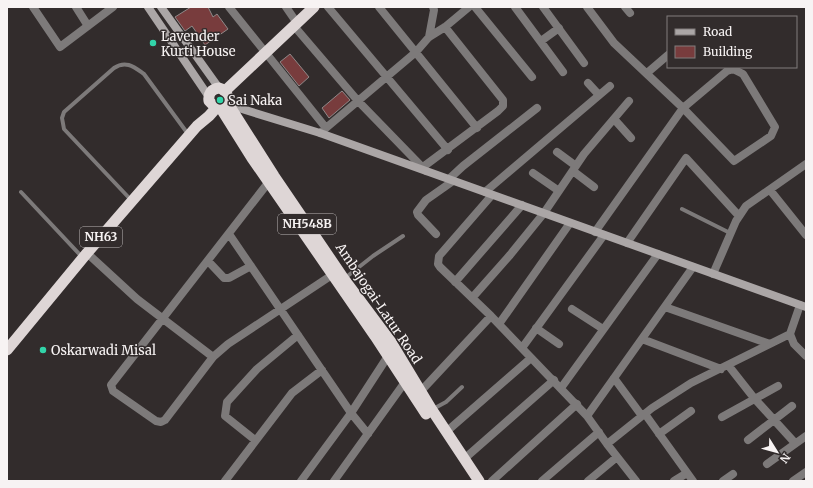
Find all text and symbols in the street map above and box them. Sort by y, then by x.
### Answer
legend [667,16,797,68]
text: Road [703,24,732,39]
place label: Lavender Kurti House [161,28,236,60]
marker: Lavender Kurti House [148,38,158,48]
text: Building [703,44,753,59]
place label: Sai Naka [228,92,282,109]
marker: Sai Naka [215,95,225,105]
road number: NH548B [278,214,336,234]
road number: NH63 [80,227,122,247]
street label: Ambajogai-Latur Road [331,239,425,367]
place label: Oskarwadi Misal [51,342,156,359]
marker: Oskarwadi Misal [38,345,48,355]
north arrow [757,432,797,472]
text: N [777,450,793,466]

